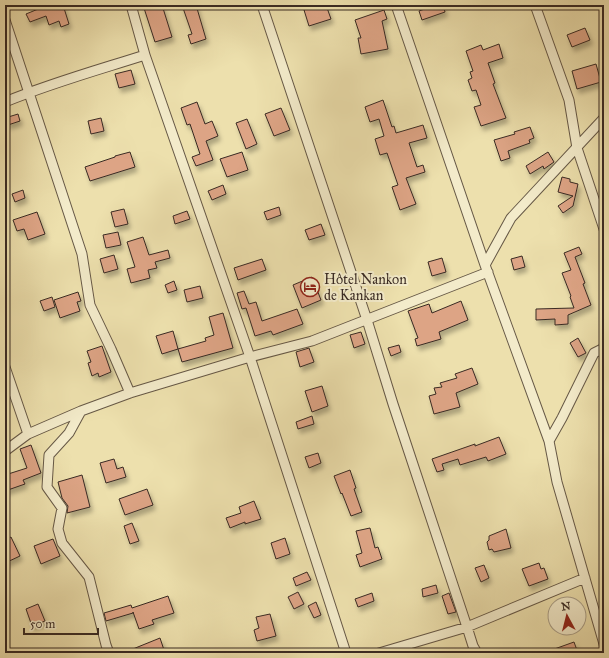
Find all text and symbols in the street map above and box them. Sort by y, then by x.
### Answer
place label: Hôtel Nankon de Kankan [324,271,407,304]
hotel icon: Hôtel Nankon de Kankan [299,276,321,298]
north arrow [547,596,587,636]
text: N [560,599,572,614]
scale bar [24,610,98,636]
text: 50 m [30,617,55,631]

